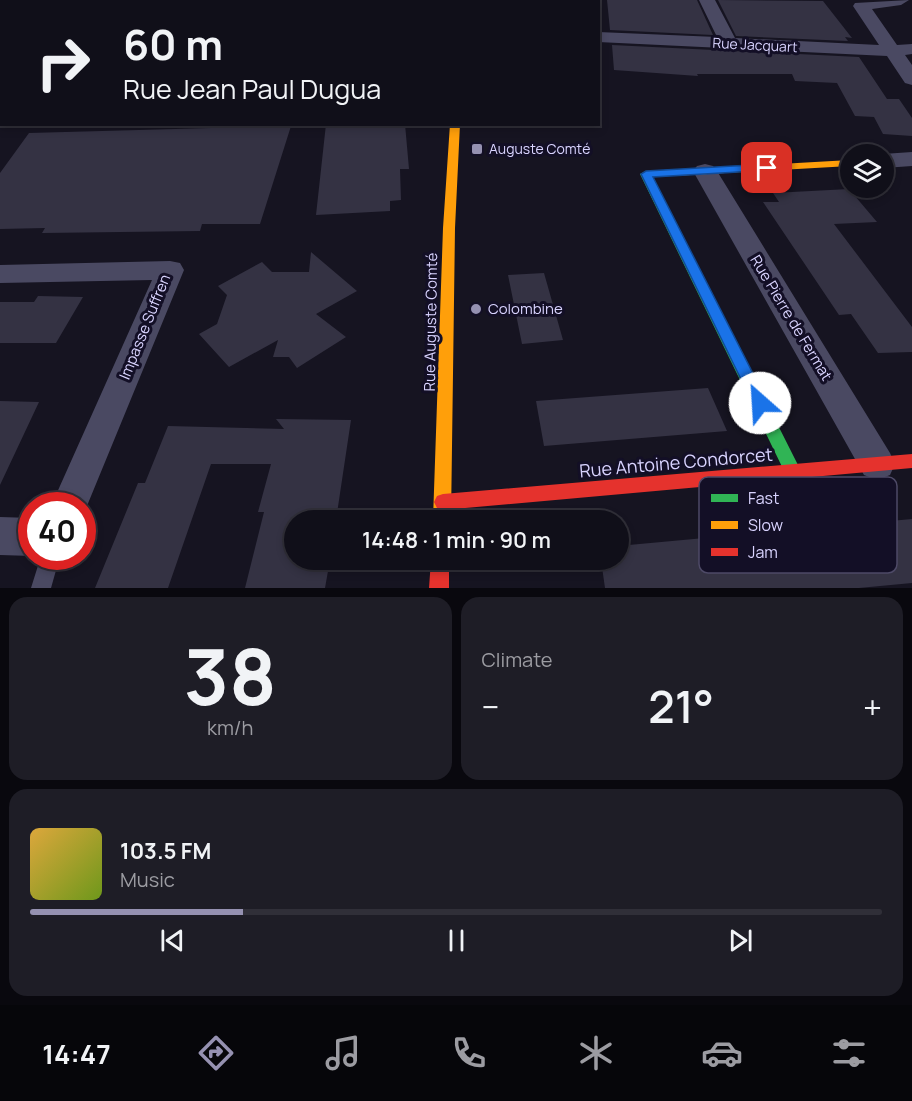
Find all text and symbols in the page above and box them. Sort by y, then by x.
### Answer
text: 60 m [123,15,223,73]
icon: right [24,24,102,102]
street label: Rue Jacquart [712,33,798,56]
text: Rue Jean Paul Dugua [123,70,381,107]
place label: Auguste Comté [489,139,590,158]
marker: Auguste Comté [470,142,484,156]
pin [741,142,792,193]
map controls [840,144,894,198]
button: layers [840,144,894,198]
icon: arrive [750,151,783,184]
street label: Rue Pierre de Fermat [746,251,837,384]
street label: Rue Auguste Comté [419,252,442,392]
street label: Impasse Suffren [114,271,175,383]
place label: Colombine [488,298,563,319]
marker: Colombine [469,302,483,316]
position arrow [728,371,792,435]
street label: Rue Antoine Condorcet [578,442,774,482]
legend [699,477,897,573]
text: Fast [748,487,779,509]
speed limit sign: 40 [18,492,96,570]
text: Slow [748,514,783,536]
text: 14:48 · 1 min · 90 m [362,525,551,555]
text: Jam [748,541,778,563]
text: 38 [184,622,277,728]
text: Climate [482,646,553,673]
text: 21° [648,675,714,737]
text: − [482,684,499,729]
text: + [863,684,882,729]
text: km/h [207,714,254,741]
text: 103.5 FM [120,836,211,866]
text: Music [120,866,175,893]
icon: previous [156,924,189,957]
icon: pause [440,924,473,957]
icon: next [724,924,757,957]
icon: directions [195,1032,237,1074]
icon: music [322,1032,364,1074]
icon: phone [448,1032,490,1074]
icon: climate [575,1032,617,1074]
icon: car [701,1032,743,1074]
icon: filters [828,1032,870,1074]
text: 14:47 [42,1035,111,1072]

